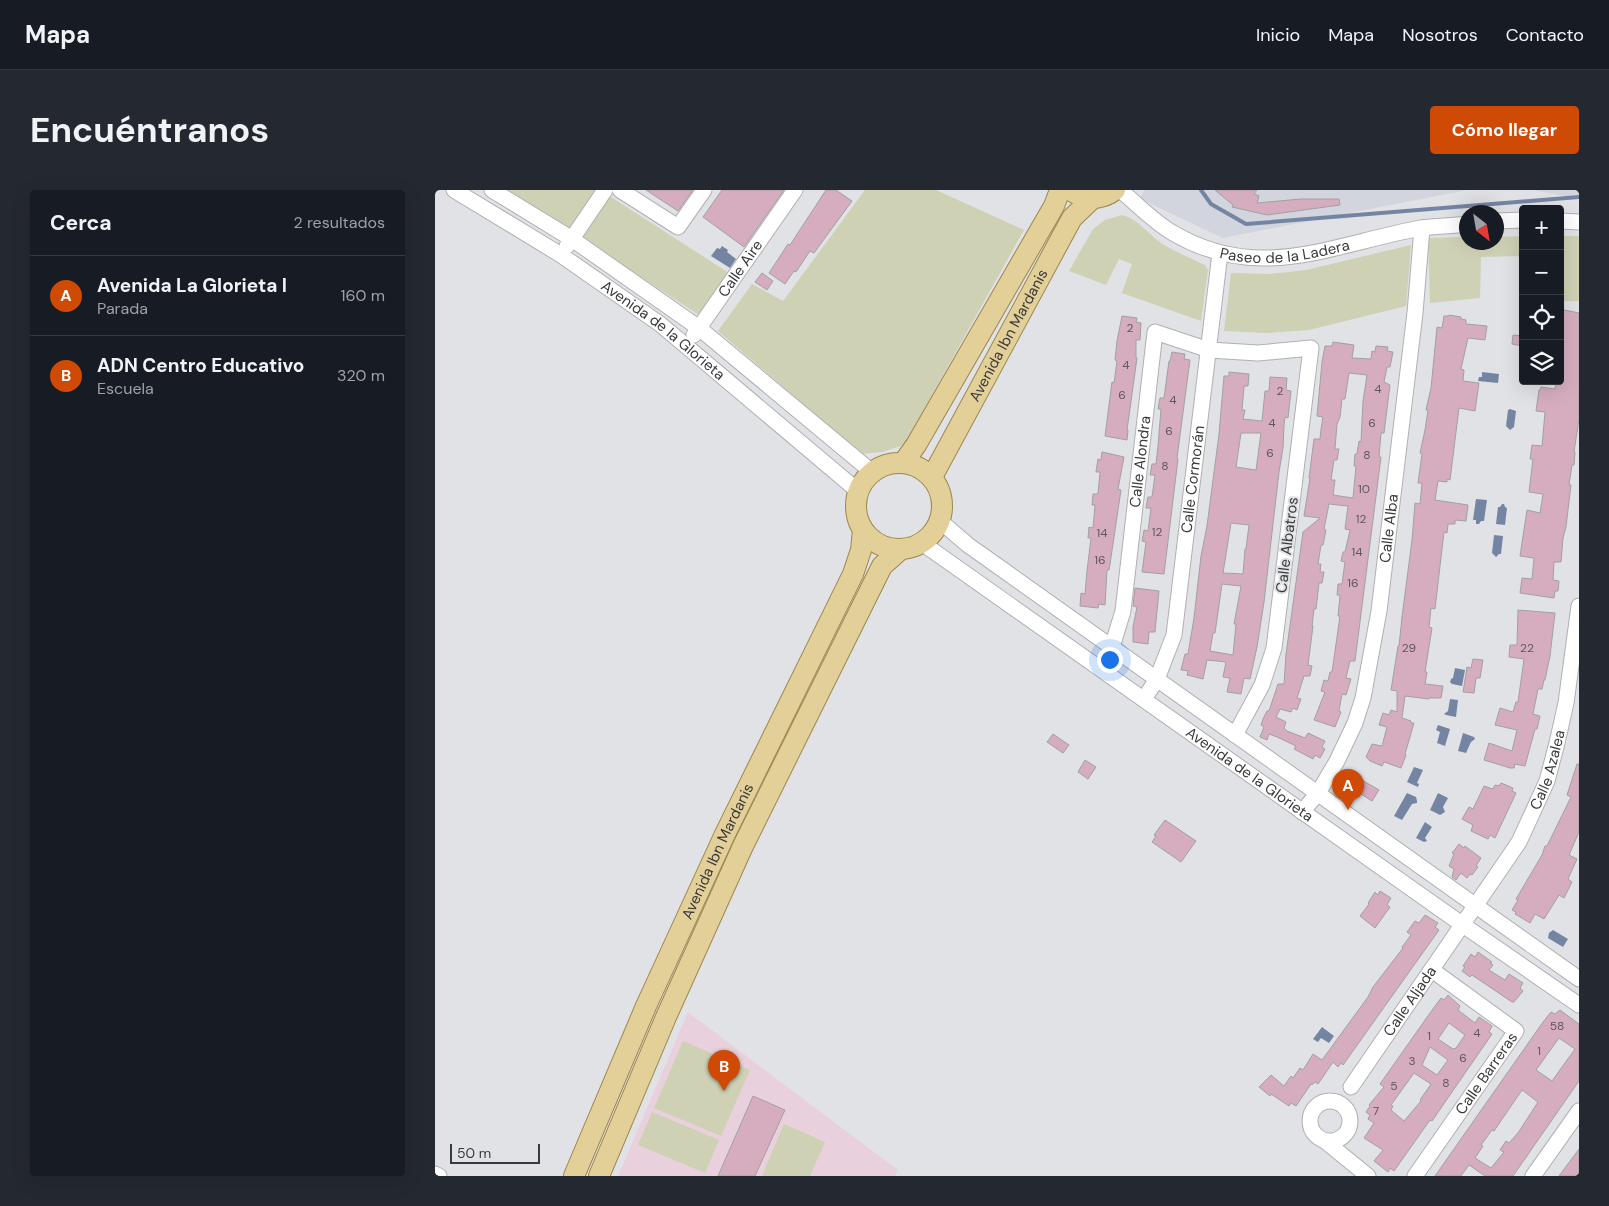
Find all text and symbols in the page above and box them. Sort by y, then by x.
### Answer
text: Mapa [25,19,90,50]
text: Inicio [1256,23,1300,47]
text: Mapa [1328,23,1374,47]
text: Nosotros [1402,23,1478,47]
text: Contacto [1506,23,1584,47]
button: Cómo llegar [1430,106,1579,154]
text: Encuéntranos [30,107,269,153]
north arrow [1459,205,1504,250]
map controls [1519,205,1564,385]
button: + [1519,205,1564,250]
text: Cerca [50,209,112,237]
text: 2 resultados [294,212,385,233]
street label: Paseo de la Ladera [1218,235,1352,268]
street label: Calle Aire [713,236,767,301]
button: − [1519,250,1564,295]
street label: Avenida Ibn Mardanis [965,266,1053,405]
text: Avenida La Glorieta I [97,273,287,298]
street label: Avenida de la Glorieta [597,276,729,384]
text: A [60,285,72,306]
text: 160 m [341,285,385,306]
button: locate [1519,295,1564,340]
text: Parada [97,298,148,319]
house number: 2 [1127,320,1134,336]
button: layers [1519,340,1564,385]
text: ADN Centro Educativo [97,353,304,378]
house number: 4 [1122,357,1130,373]
text: B [61,365,71,386]
text: 320 m [337,365,385,386]
text: Escuela [97,378,154,399]
house number: 4 [1374,381,1382,397]
house number: 2 [1277,383,1284,399]
house number: 6 [1118,387,1126,403]
house number: 4 [1169,392,1177,408]
street label: Calle Alondra [1125,415,1155,509]
house number: 4 [1268,415,1276,431]
house number: 6 [1368,415,1376,431]
house number: 6 [1165,423,1173,439]
street label: Calle Cormorán [1176,424,1209,534]
house number: 6 [1266,445,1274,461]
house number: 8 [1363,447,1371,463]
house number: 8 [1161,458,1169,474]
house number: 10 [1358,481,1370,497]
street label: Calle Alba [1375,493,1403,564]
street label: Calle Albatros [1271,496,1303,594]
house number: 12 [1356,511,1366,527]
house number: 12 [1152,524,1162,540]
house number: 14 [1096,525,1108,541]
house number: 14 [1351,544,1363,560]
house number: 16 [1094,552,1106,568]
house number: 16 [1347,575,1359,591]
house number: 29 [1402,640,1416,656]
house number: 22 [1520,640,1534,656]
your location [1097,647,1123,673]
street label: Avenida de la Glorieta [1182,722,1317,826]
street label: Calle Azalea [1525,728,1570,813]
pin: A [1332,769,1364,810]
street label: Avenida Ibn Mardanis [677,780,758,923]
street label: Calle Aljada [1379,962,1441,1040]
house number: 58 [1550,1018,1564,1034]
house number: 4 [1473,1025,1481,1041]
house number: 1 [1427,1028,1431,1044]
street label: Calle Barreras [1451,1028,1522,1119]
house number: 1 [1537,1043,1541,1059]
pin: B [708,1050,740,1091]
house number: 6 [1459,1050,1467,1066]
house number: 3 [1408,1053,1416,1069]
house number: 8 [1442,1075,1450,1091]
house number: 5 [1390,1078,1398,1094]
house number: 7 [1373,1103,1379,1119]
scale bar [450,1141,540,1164]
text: 50 m [457,1144,491,1162]

